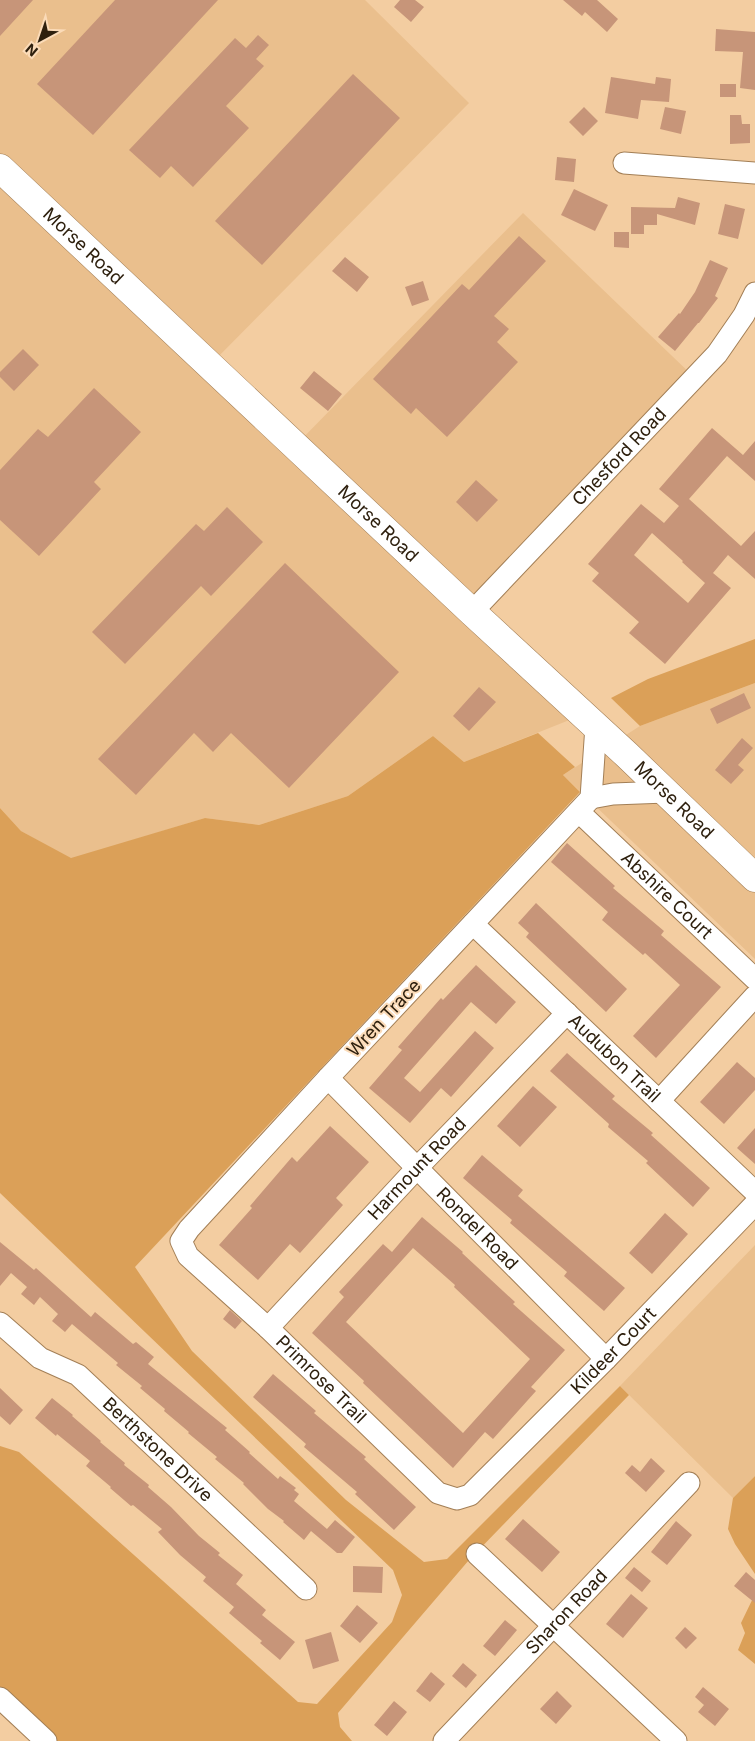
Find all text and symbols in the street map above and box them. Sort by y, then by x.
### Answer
north arrow [15,15,65,65]
text: N [22,40,41,60]
street label: Morse Road [39,203,128,288]
street label: Chesford Road [568,403,670,510]
street label: Morse Road [334,481,423,566]
street label: Morse Road [630,757,718,843]
street label: Abshire Court [617,847,717,943]
street label: Wren Trace [343,975,425,1061]
street label: Audubon Trail [565,1010,665,1106]
street label: Harmount Road [363,1113,470,1224]
street label: Rondel Road [432,1183,523,1274]
street label: Kildeer Court [566,1303,660,1398]
street label: Primrose Trail [272,1331,371,1427]
street label: Berthstone Drive [99,1393,217,1506]
street label: Sharon Road [521,1565,611,1658]

